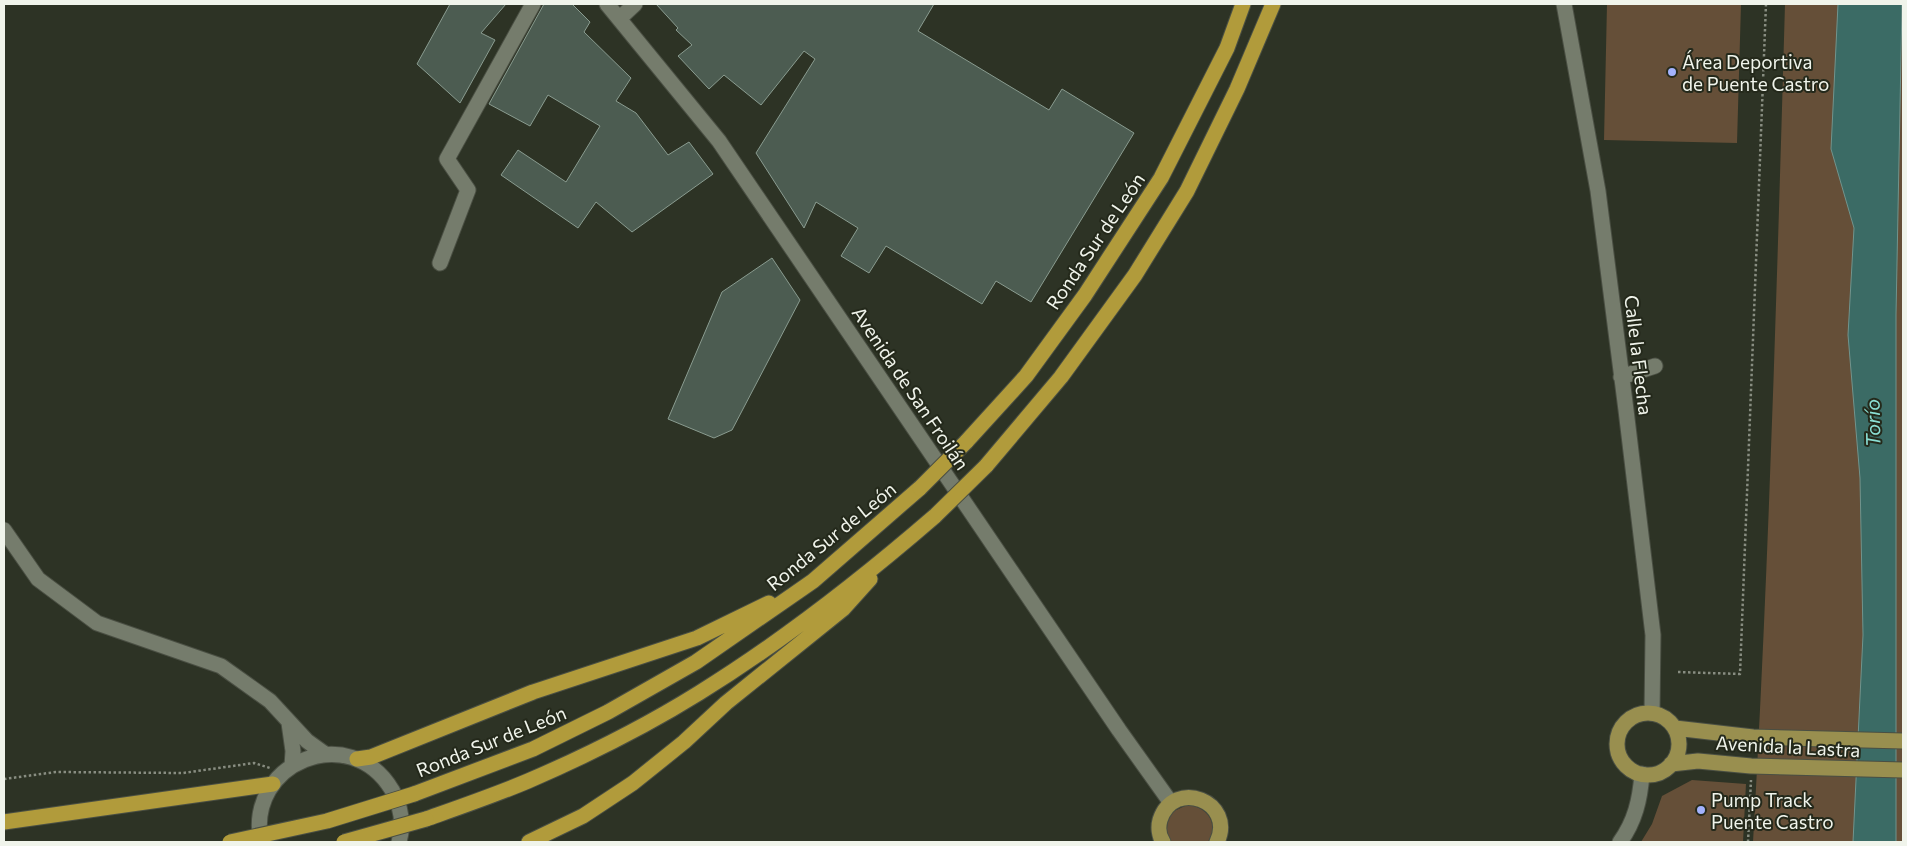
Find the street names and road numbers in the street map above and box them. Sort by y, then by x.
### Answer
street label: Ronda Sur de León [1041,168,1149,314]
street label: Calle la Flecha [1620,294,1658,416]
street label: Avenida de San Froilán [848,302,974,474]
street label: Ronda Sur de León [762,477,900,595]
street label: Ronda Sur de León [413,700,569,782]
street label: Avenida la Lastra [1715,731,1861,761]

